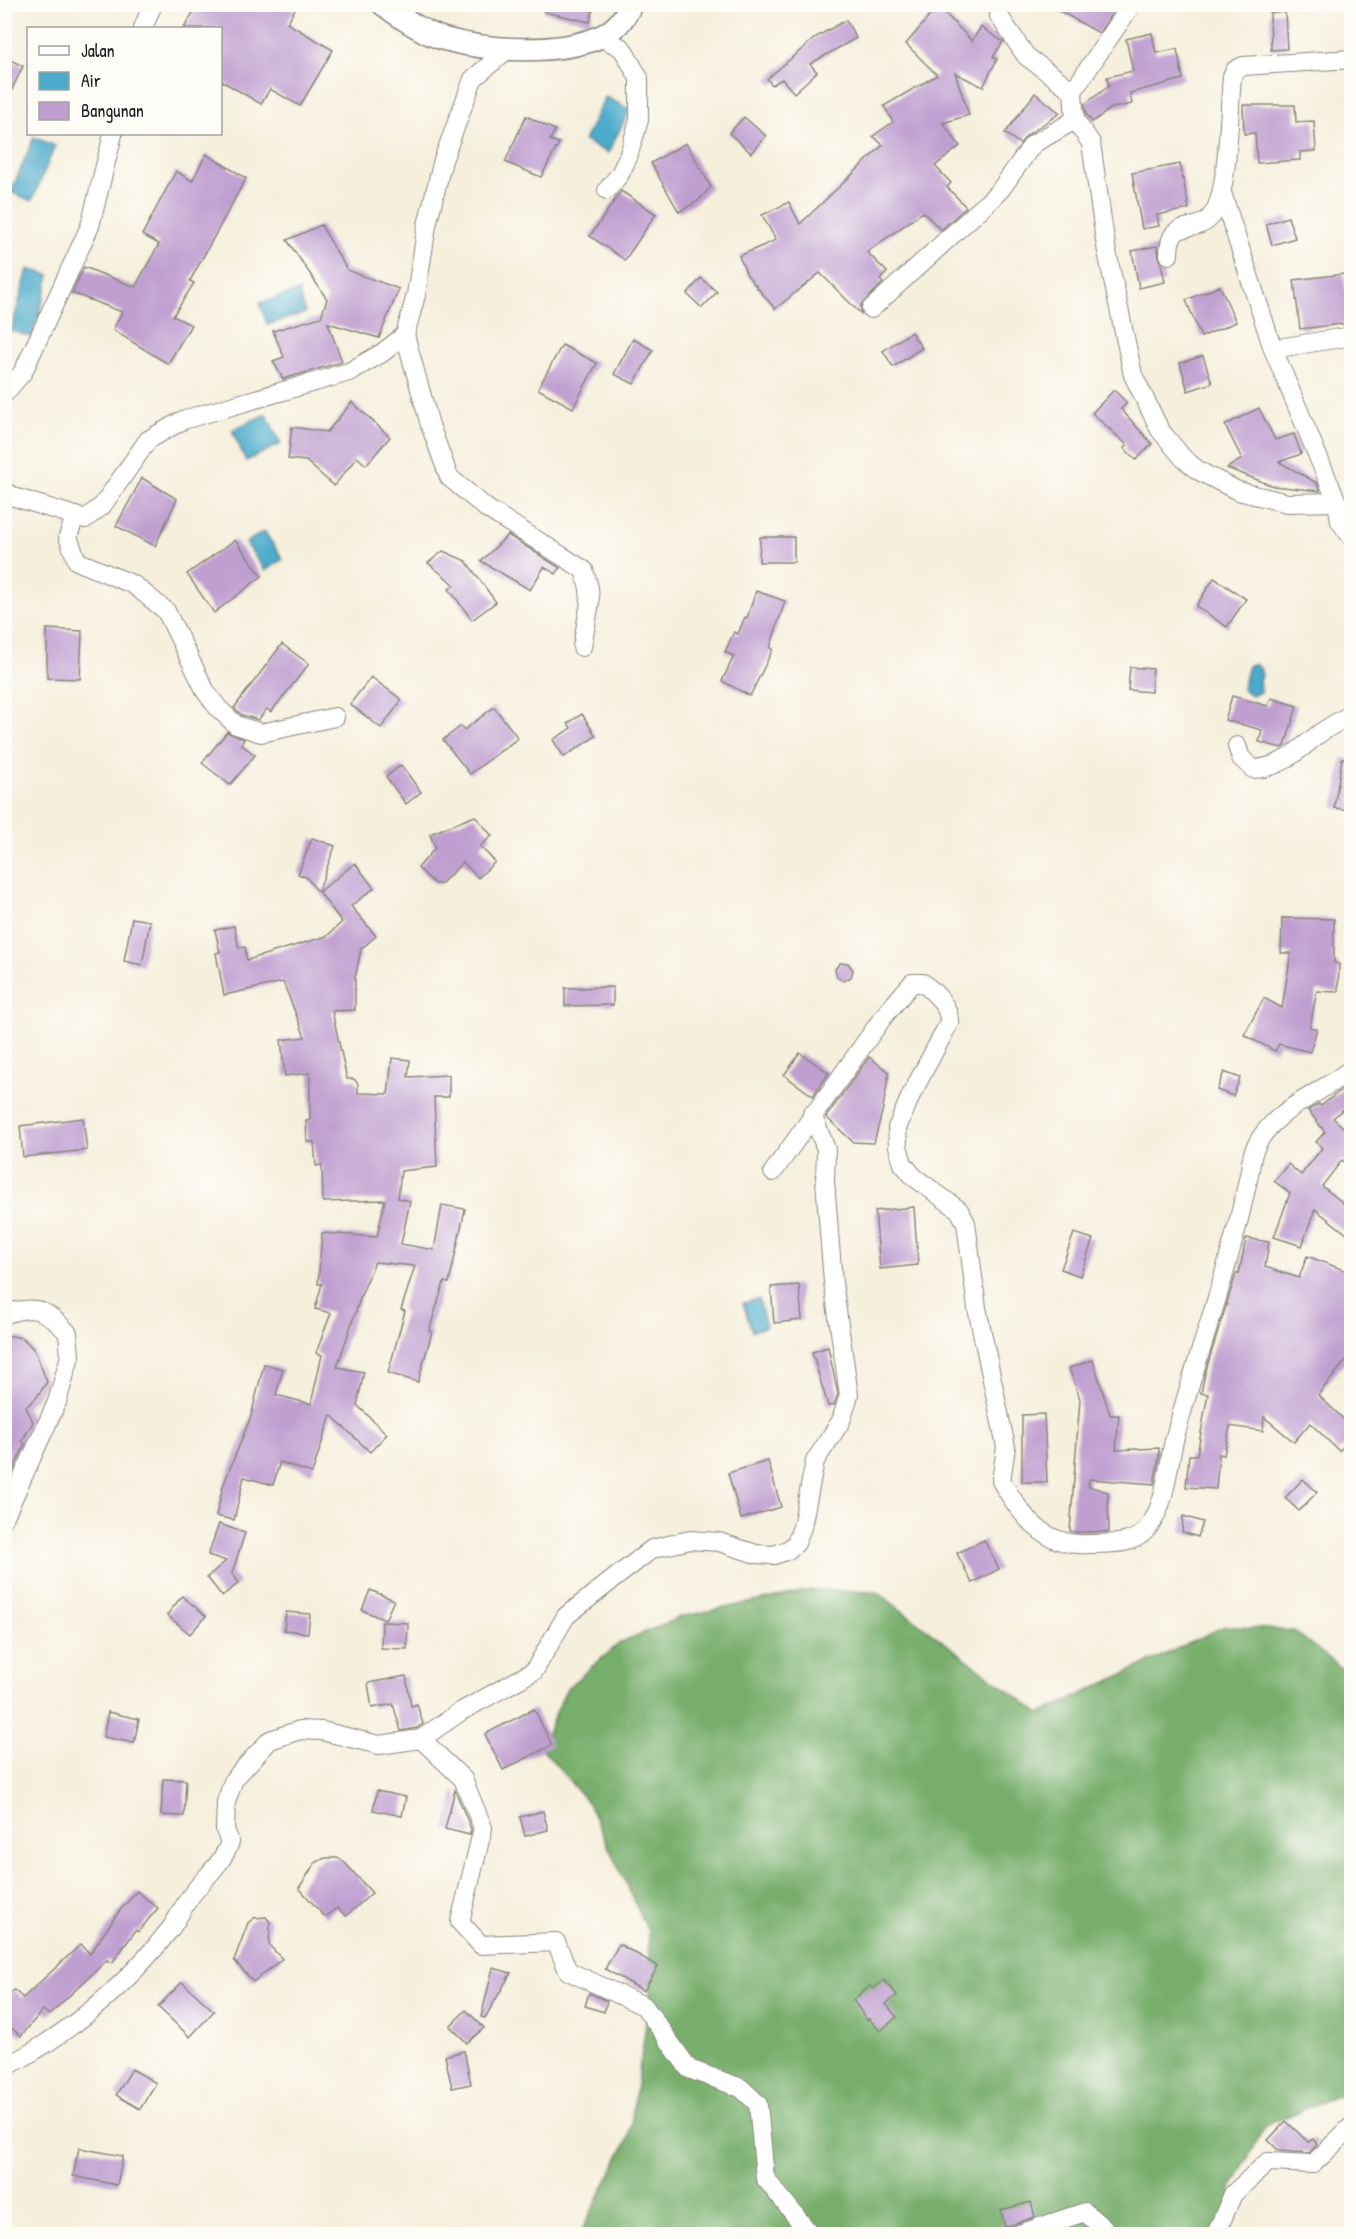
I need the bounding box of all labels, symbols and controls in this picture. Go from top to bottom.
legend [27,27,222,135]
text: Jalan [81,38,115,63]
text: Air [81,68,101,93]
text: Bangunan [81,98,144,123]

